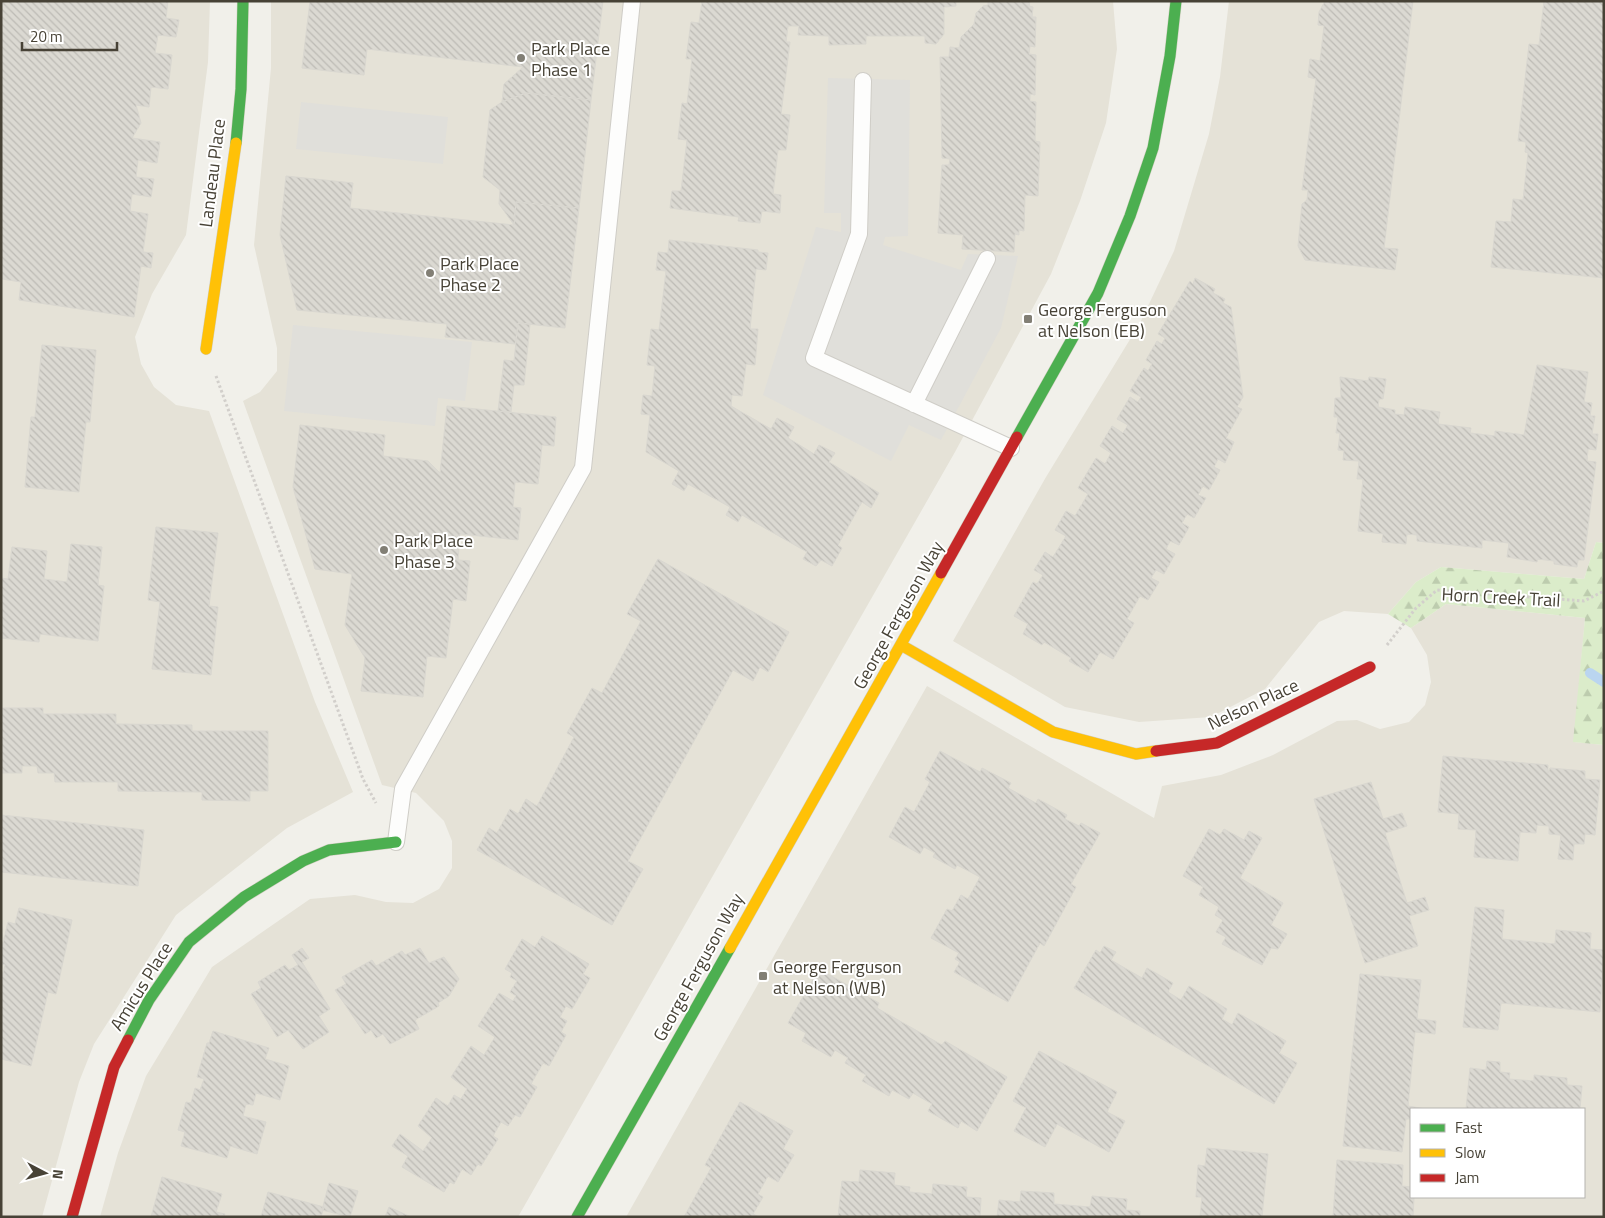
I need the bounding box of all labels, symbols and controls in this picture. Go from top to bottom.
scale bar [22,20,118,52]
text: 20 m [30,25,63,48]
place label: Park Place Phase 1 [531,35,610,83]
marker: Park Place Phase 1 [515,52,527,64]
street label: Landeau Place [192,117,232,229]
place label: Park Place Phase 2 [440,250,519,298]
marker: Park Place Phase 2 [424,267,436,279]
place label: George Ferguson at Nelson (EB) [1038,296,1167,344]
marker: George Ferguson at Nelson (EB) [1022,313,1034,325]
place label: Park Place Phase 3 [394,527,473,575]
street label: George Ferguson Way [846,536,950,694]
marker: Park Place Phase 3 [378,544,390,556]
street label: Horn Creek Trail [1441,580,1561,614]
street label: Nelson Place [1203,671,1303,737]
street label: George Ferguson Way [646,888,750,1046]
street label: Amicus Place [103,936,179,1036]
place label: George Ferguson at Nelson (WB) [773,953,902,1001]
marker: George Ferguson at Nelson (WB) [757,970,769,982]
legend [1410,1108,1585,1198]
text: Fast [1455,1116,1483,1139]
text: Slow [1455,1141,1486,1164]
north arrow [20,1148,70,1198]
text: Jam [1455,1166,1479,1189]
text: N [47,1168,69,1180]

